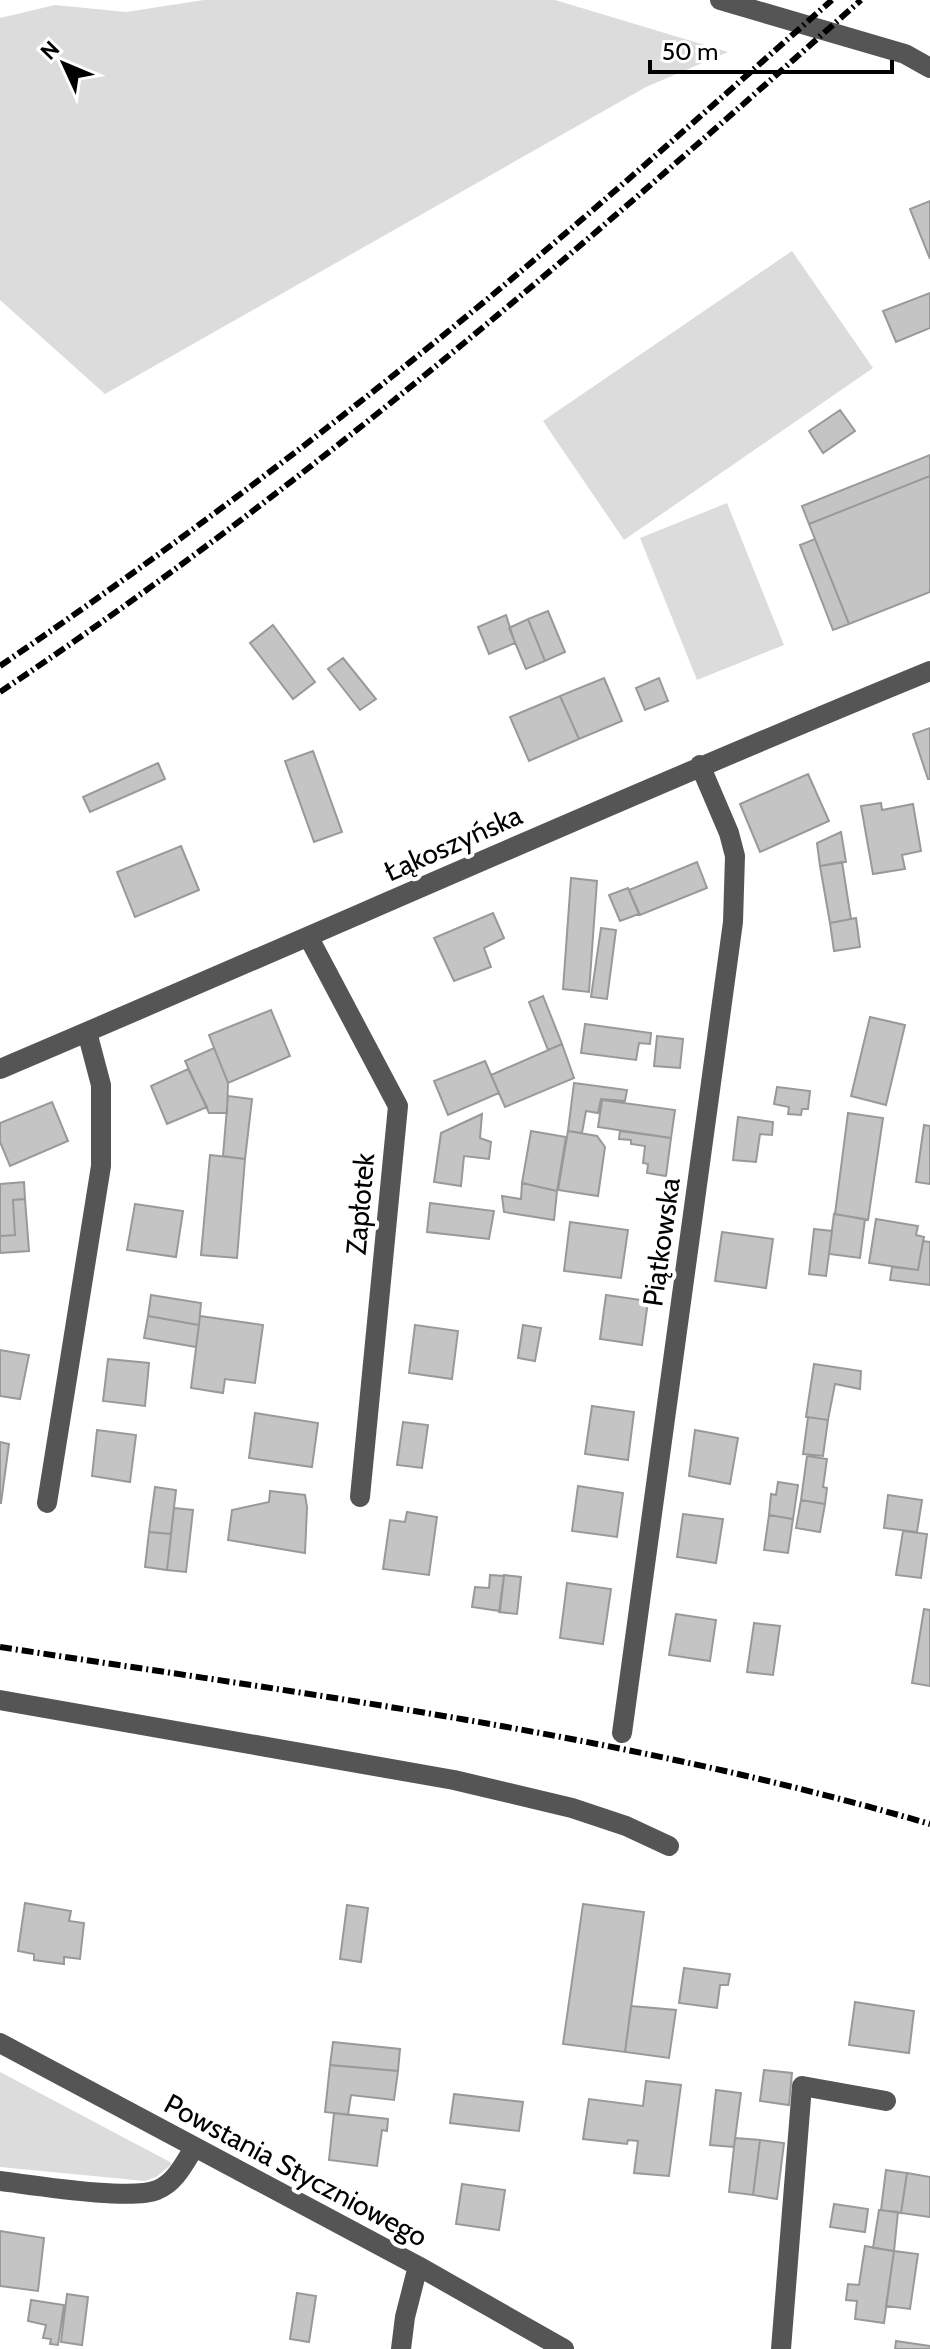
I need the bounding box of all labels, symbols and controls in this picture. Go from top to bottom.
north arrow [24,24,104,104]
scale bar [650,24,892,74]
text: N [35,35,65,65]
text: 50 m [662,37,718,66]
street label: Łąkoszyńska [379,797,527,888]
street label: Zapłotek [339,1151,381,1256]
street label: Piątkowska [635,1175,687,1309]
street label: Powstania Styczniowego [159,2086,433,2254]

